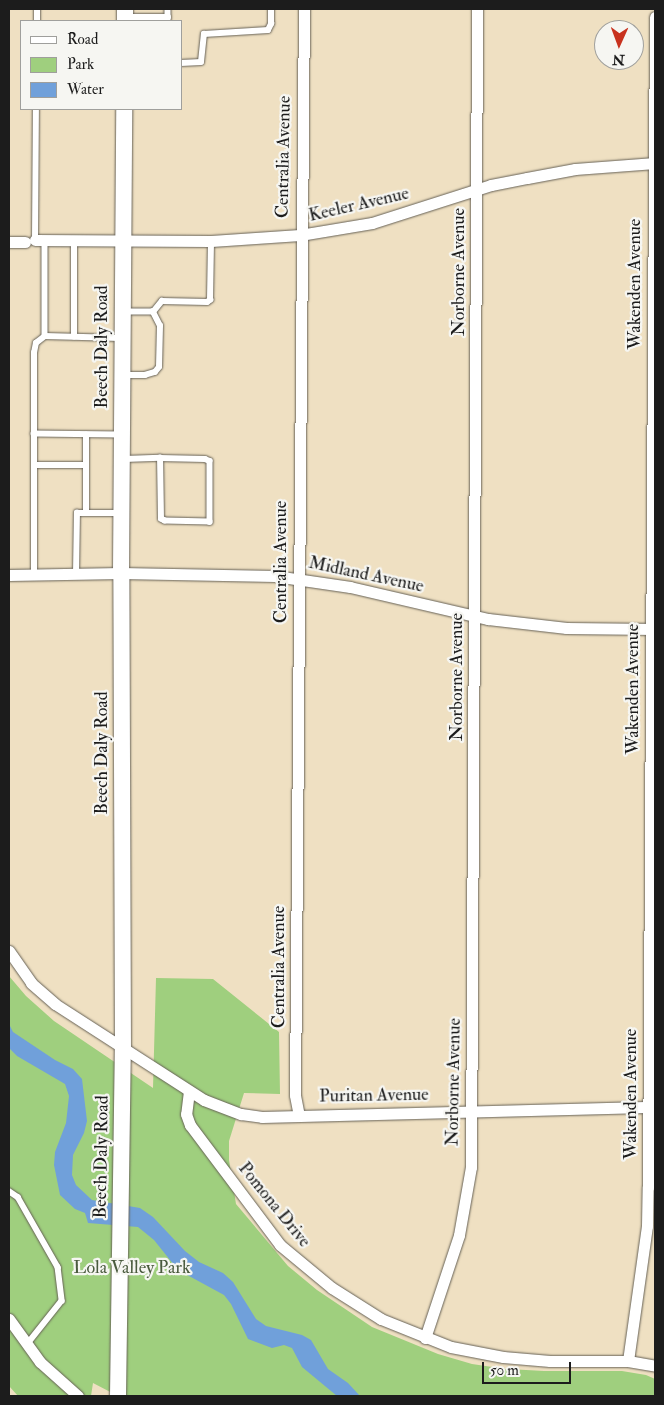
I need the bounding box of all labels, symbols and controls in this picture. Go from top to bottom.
legend [20,20,182,110]
north arrow [594,20,644,70]
text: Road [67,30,98,49]
text: N [612,51,625,68]
text: Park [67,55,94,74]
text: Water [67,80,104,99]
street label: Centralia Avenue [272,96,296,218]
street label: Keeler Avenue [307,183,411,227]
street label: Norborne Avenue [448,208,470,336]
street label: Wakenden Avenue [624,219,646,349]
street label: Beech Daly Road [91,285,113,409]
street label: Centralia Avenue [270,501,292,623]
street label: Midland Avenue [307,552,425,598]
street label: Norborne Avenue [446,613,468,741]
street label: Wakenden Avenue [622,624,644,754]
street label: Beech Daly Road [91,691,113,815]
street label: Centralia Avenue [268,906,290,1028]
street label: Norborne Avenue [442,1018,466,1146]
street label: Wakenden Avenue [620,1029,642,1159]
street label: Puritan Avenue [319,1084,429,1108]
street label: Beech Daly Road [90,1095,114,1219]
street label: Pomona Drive [233,1158,315,1252]
park label: Lola Valley Park [73,1257,191,1279]
scale bar [484,1352,573,1384]
text: 50 m [490,1361,519,1380]

